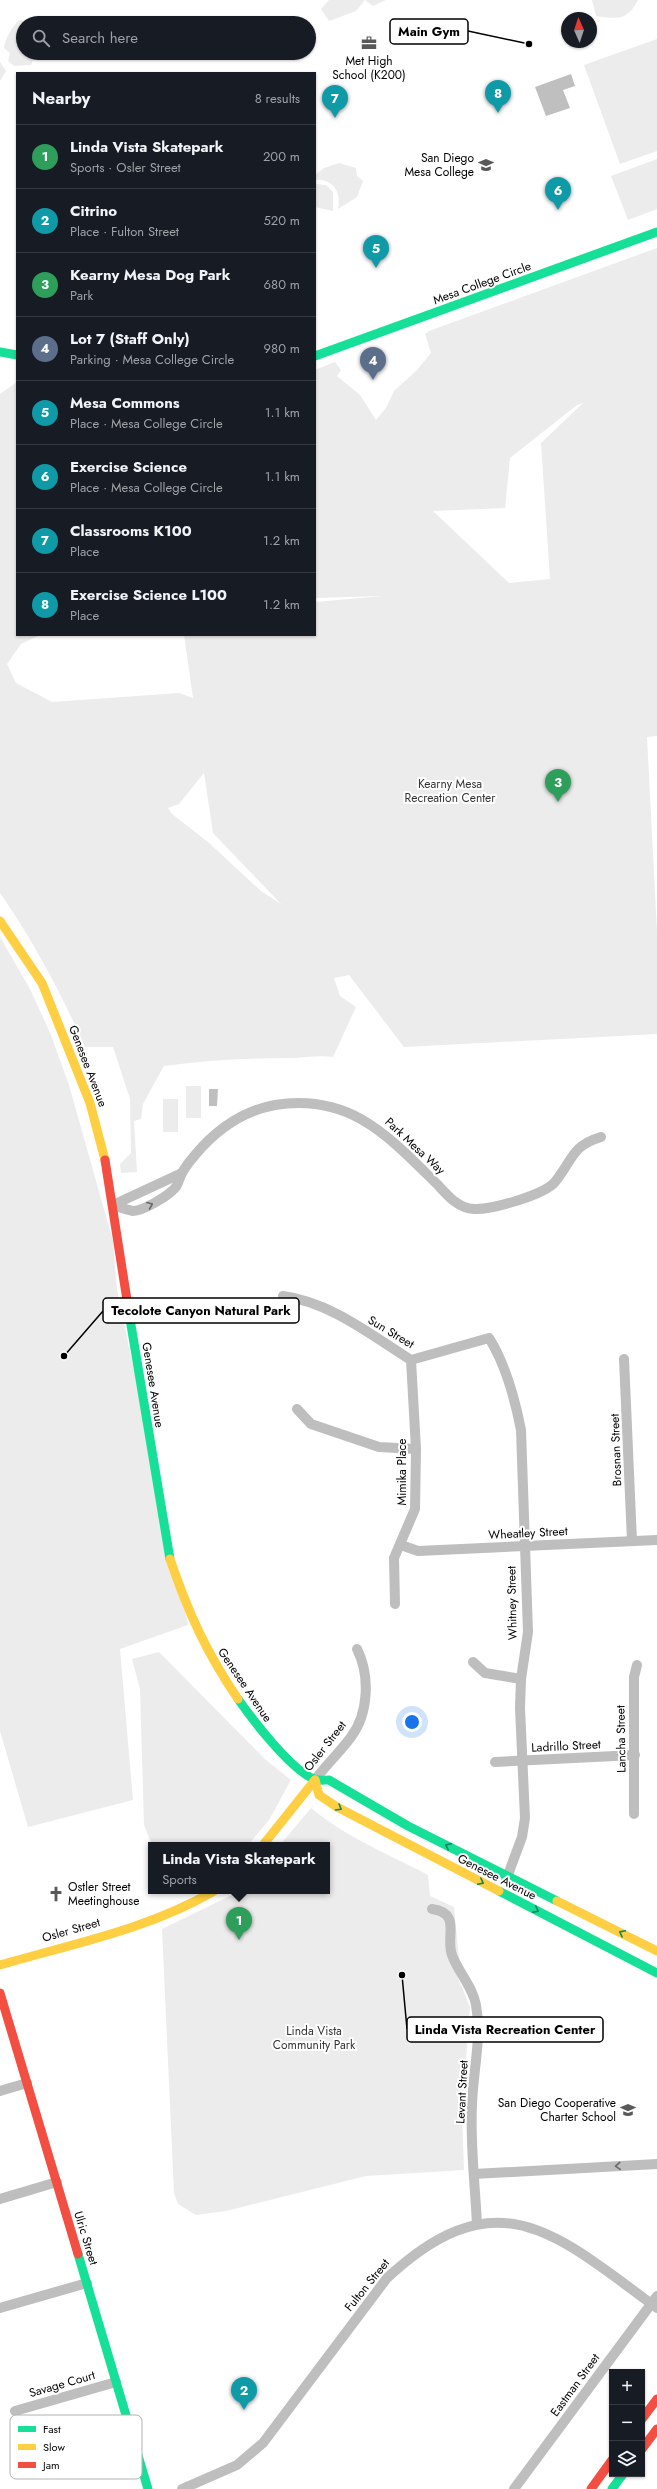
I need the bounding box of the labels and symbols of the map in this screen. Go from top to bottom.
north arrow [561,12,597,48]
callout: Main Gym [390,19,468,44]
text: Main Gym [398,22,460,41]
office icon: Met High School (K200) [360,34,378,52]
place label: Met High School (K200) [332,52,406,84]
pin: 8 [485,80,511,113]
pin: 7 [322,85,348,118]
place label: San Diego Mesa College [404,149,474,181]
school or university icon: San Diego Mesa College [477,156,495,174]
pin: 6 [545,177,571,210]
pin: 5 [363,235,389,268]
street label: Mesa College Circle [430,257,534,309]
pin: 4 [360,347,386,380]
pin: 3 [545,769,571,802]
park label: Kearny Mesa Recreation Center [405,775,496,807]
street label: Genesee Avenue [64,1023,112,1109]
street label: Park Mesa Way [381,1113,450,1179]
one-way arrow [146,1201,153,1209]
callout: Tecolote Canyon Natural Park [103,1298,299,1323]
text: Tecolote Canyon Natural Park [111,1301,291,1320]
street label: Sun Street [364,1311,418,1353]
street label: Genesee Avenue [137,1341,169,1429]
street label: Brosnan Street [606,1413,626,1487]
street label: Mimika Place [393,1439,411,1506]
street label: Wheatley Street [488,1522,568,1544]
street label: Whitney Street [502,1566,522,1640]
street label: Genesee Avenue [213,1644,277,1726]
street label: Lancha Street [611,1705,631,1773]
your location [402,1712,422,1732]
street label: Osler Street [300,1717,351,1775]
street label: Ladrillo Street [531,1735,601,1757]
one-way arrow [335,1803,342,1811]
one-way arrow [445,1843,452,1851]
street label: Genesee Avenue [455,1849,539,1905]
one-way arrow [477,1877,485,1885]
place label: Ostler Street Meetinghouse [68,1878,139,1910]
church icon: Ostler Street Meetinghouse [47,1885,65,1903]
one-way arrow [532,1906,539,1913]
pin: 1 [226,1907,252,1940]
street label: Osler Street [40,1913,102,1947]
one-way arrow [619,1930,626,1938]
callout: Linda Vista Recreation Center [407,2017,603,2042]
text: Linda Vista Recreation Center [415,2020,596,2039]
park label: Linda Vista Community Park [273,2022,356,2054]
street label: Levant Street [451,2060,473,2124]
place label: San Diego Cooperative Charter School [498,2094,616,2126]
school or university icon: San Diego Cooperative Charter School [619,2101,637,2119]
one-way arrow [615,2162,621,2171]
street label: Ulric Street [69,2209,103,2267]
street label: Fulton Street [340,2255,394,2315]
street label: Eastman Street [546,2350,604,2420]
street label: Savage Court [27,2366,97,2402]
pin: 2 [231,2377,257,2410]
legend [10,2415,142,2479]
text: Fast [43,2421,61,2437]
text: Slow [43,2439,65,2455]
text: Jam [41,2457,60,2473]

